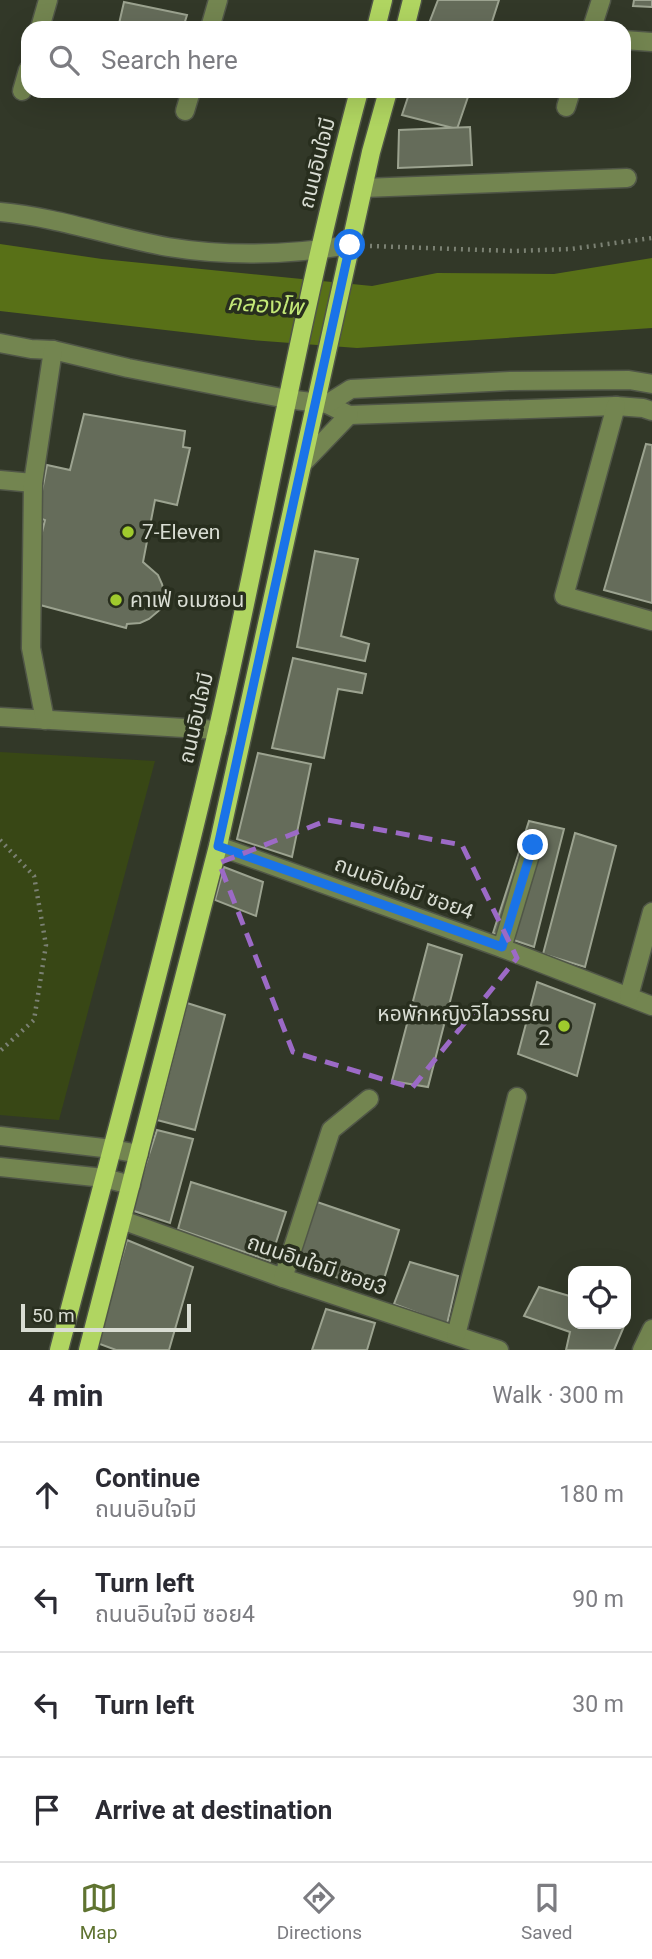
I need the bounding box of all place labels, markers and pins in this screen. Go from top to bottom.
place label: 7-Eleven [142,520,220,544]
marker: 7-Eleven [120,524,136,540]
place label: คาเฟ่ อเมซอน [130,588,245,612]
marker: คาเฟ่ อเมซอน [108,592,124,608]
place label: หอพักหญิงวิไลวรรณ 2 [377,1002,550,1050]
marker: หอพักหญิงวิไลวรรณ 2 [556,1018,572,1034]

